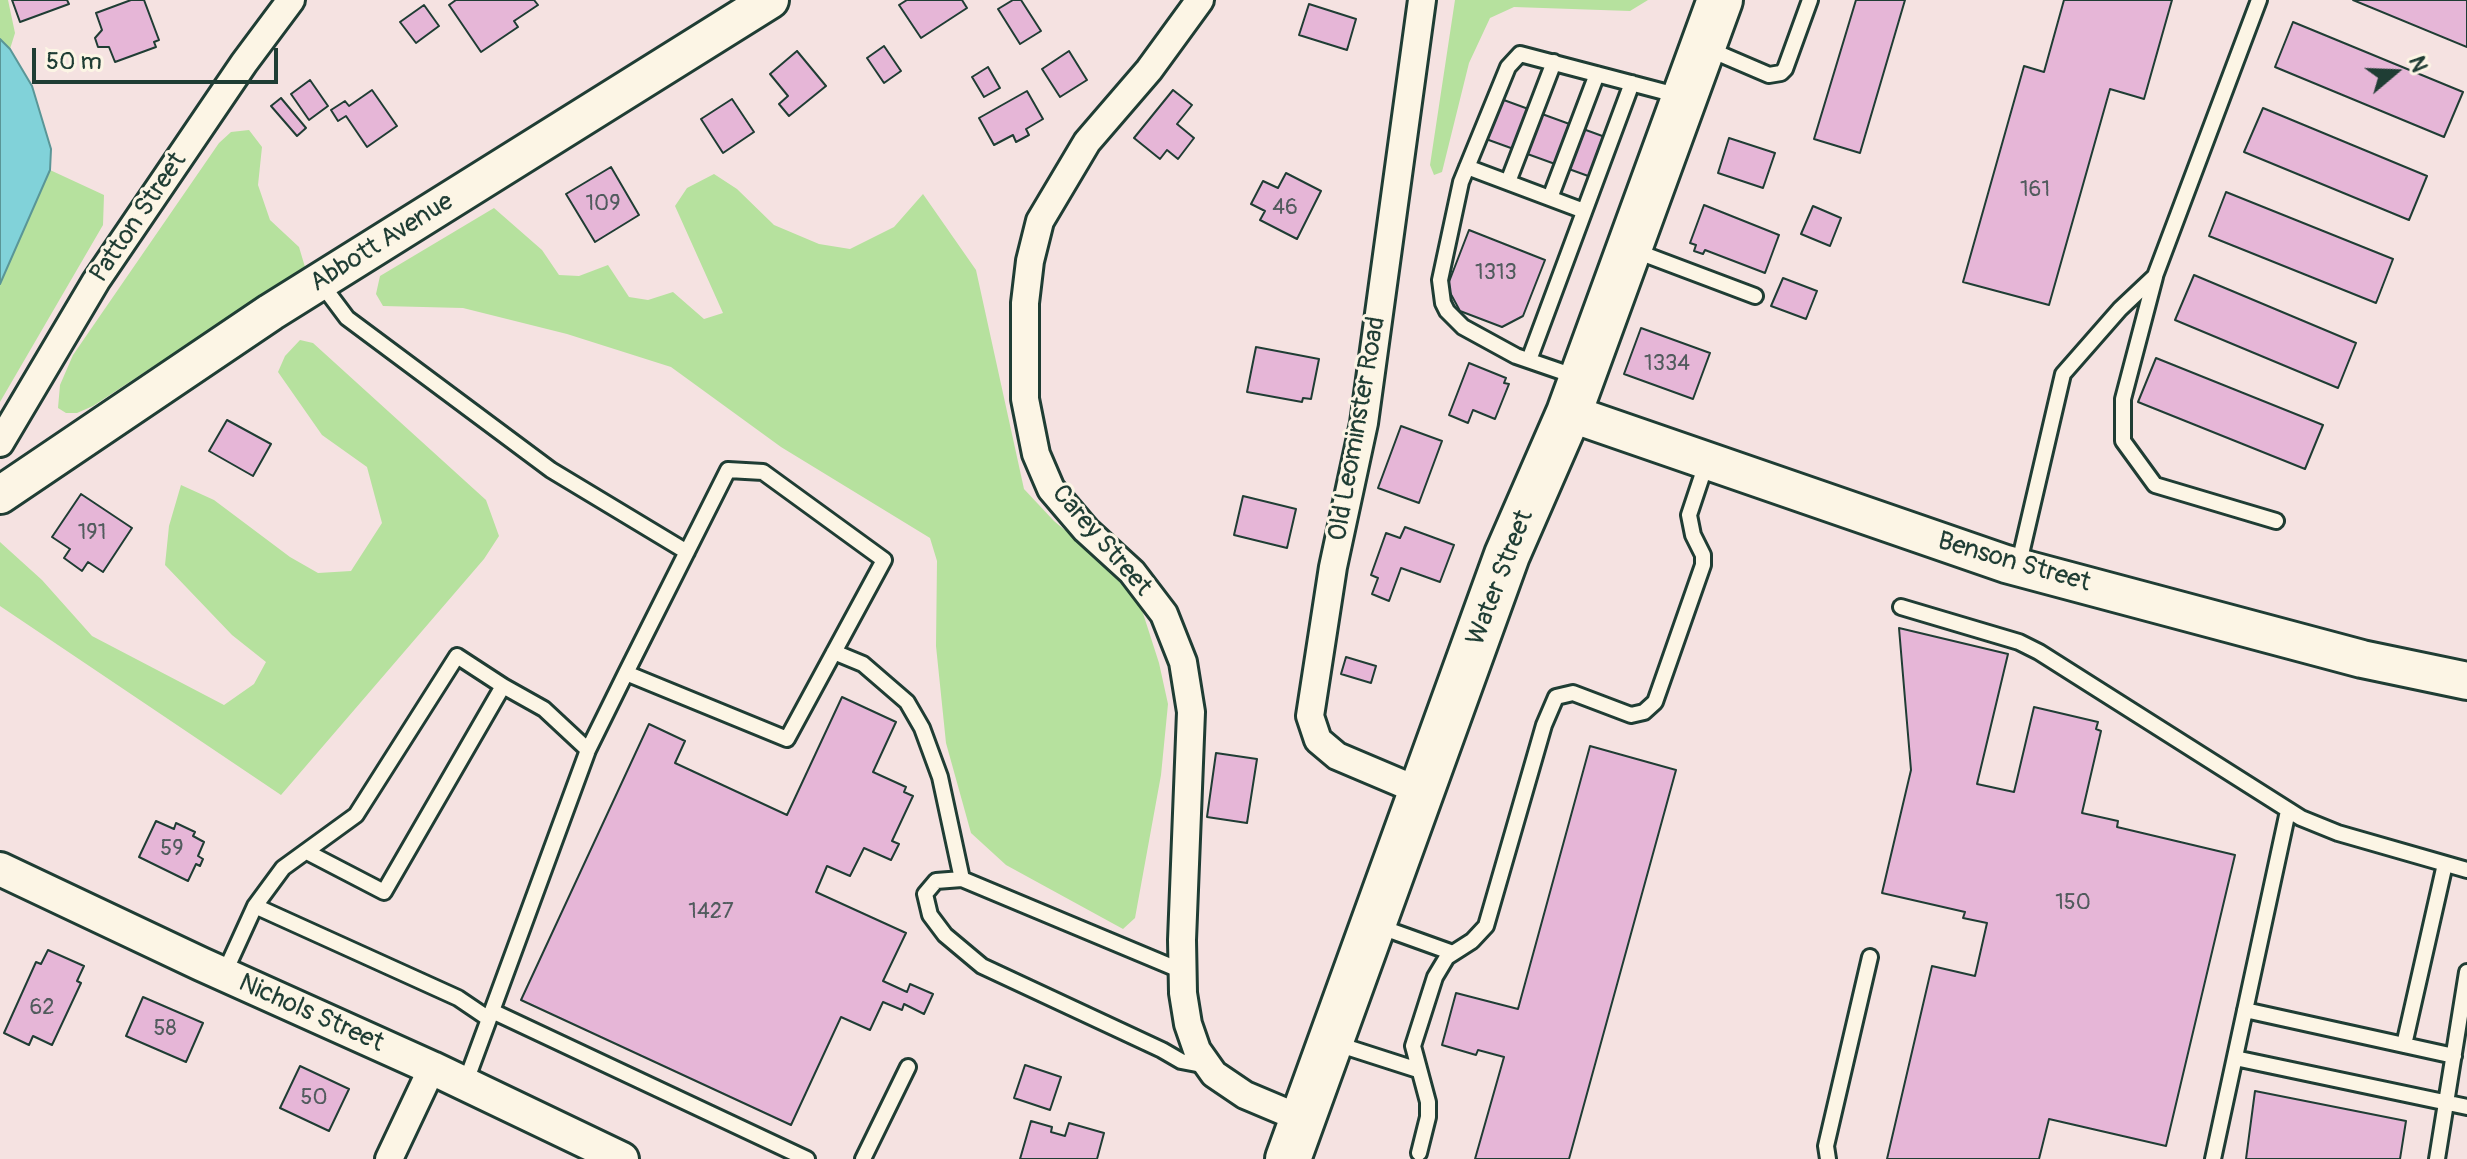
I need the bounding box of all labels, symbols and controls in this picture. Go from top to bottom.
scale bar [36,32,282,82]
north arrow [2355,32,2435,112]
text: 50 m [46,47,102,76]
text: N [2402,53,2433,76]
street label: Patton Street [84,147,194,289]
house number: 161 [2020,177,2050,203]
street label: Abbott Avenue [305,187,459,299]
house number: 109 [586,191,620,217]
house number: 46 [1272,195,1298,221]
house number: 1313 [1475,260,1517,286]
street label: Old Leominster Road [1323,314,1393,544]
house number: 1334 [1644,351,1690,377]
street label: Carey Street [1044,479,1158,603]
street label: Water Street [1461,506,1541,650]
house number: 191 [78,520,106,546]
street label: Benson Street [1934,526,2094,600]
house number: 59 [160,836,184,862]
house number: 150 [2055,890,2091,916]
house number: 1427 [688,899,734,925]
street label: Nichols Street [234,968,388,1060]
house number: 62 [29,995,55,1021]
house number: 58 [153,1016,177,1042]
house number: 50 [301,1085,327,1111]

